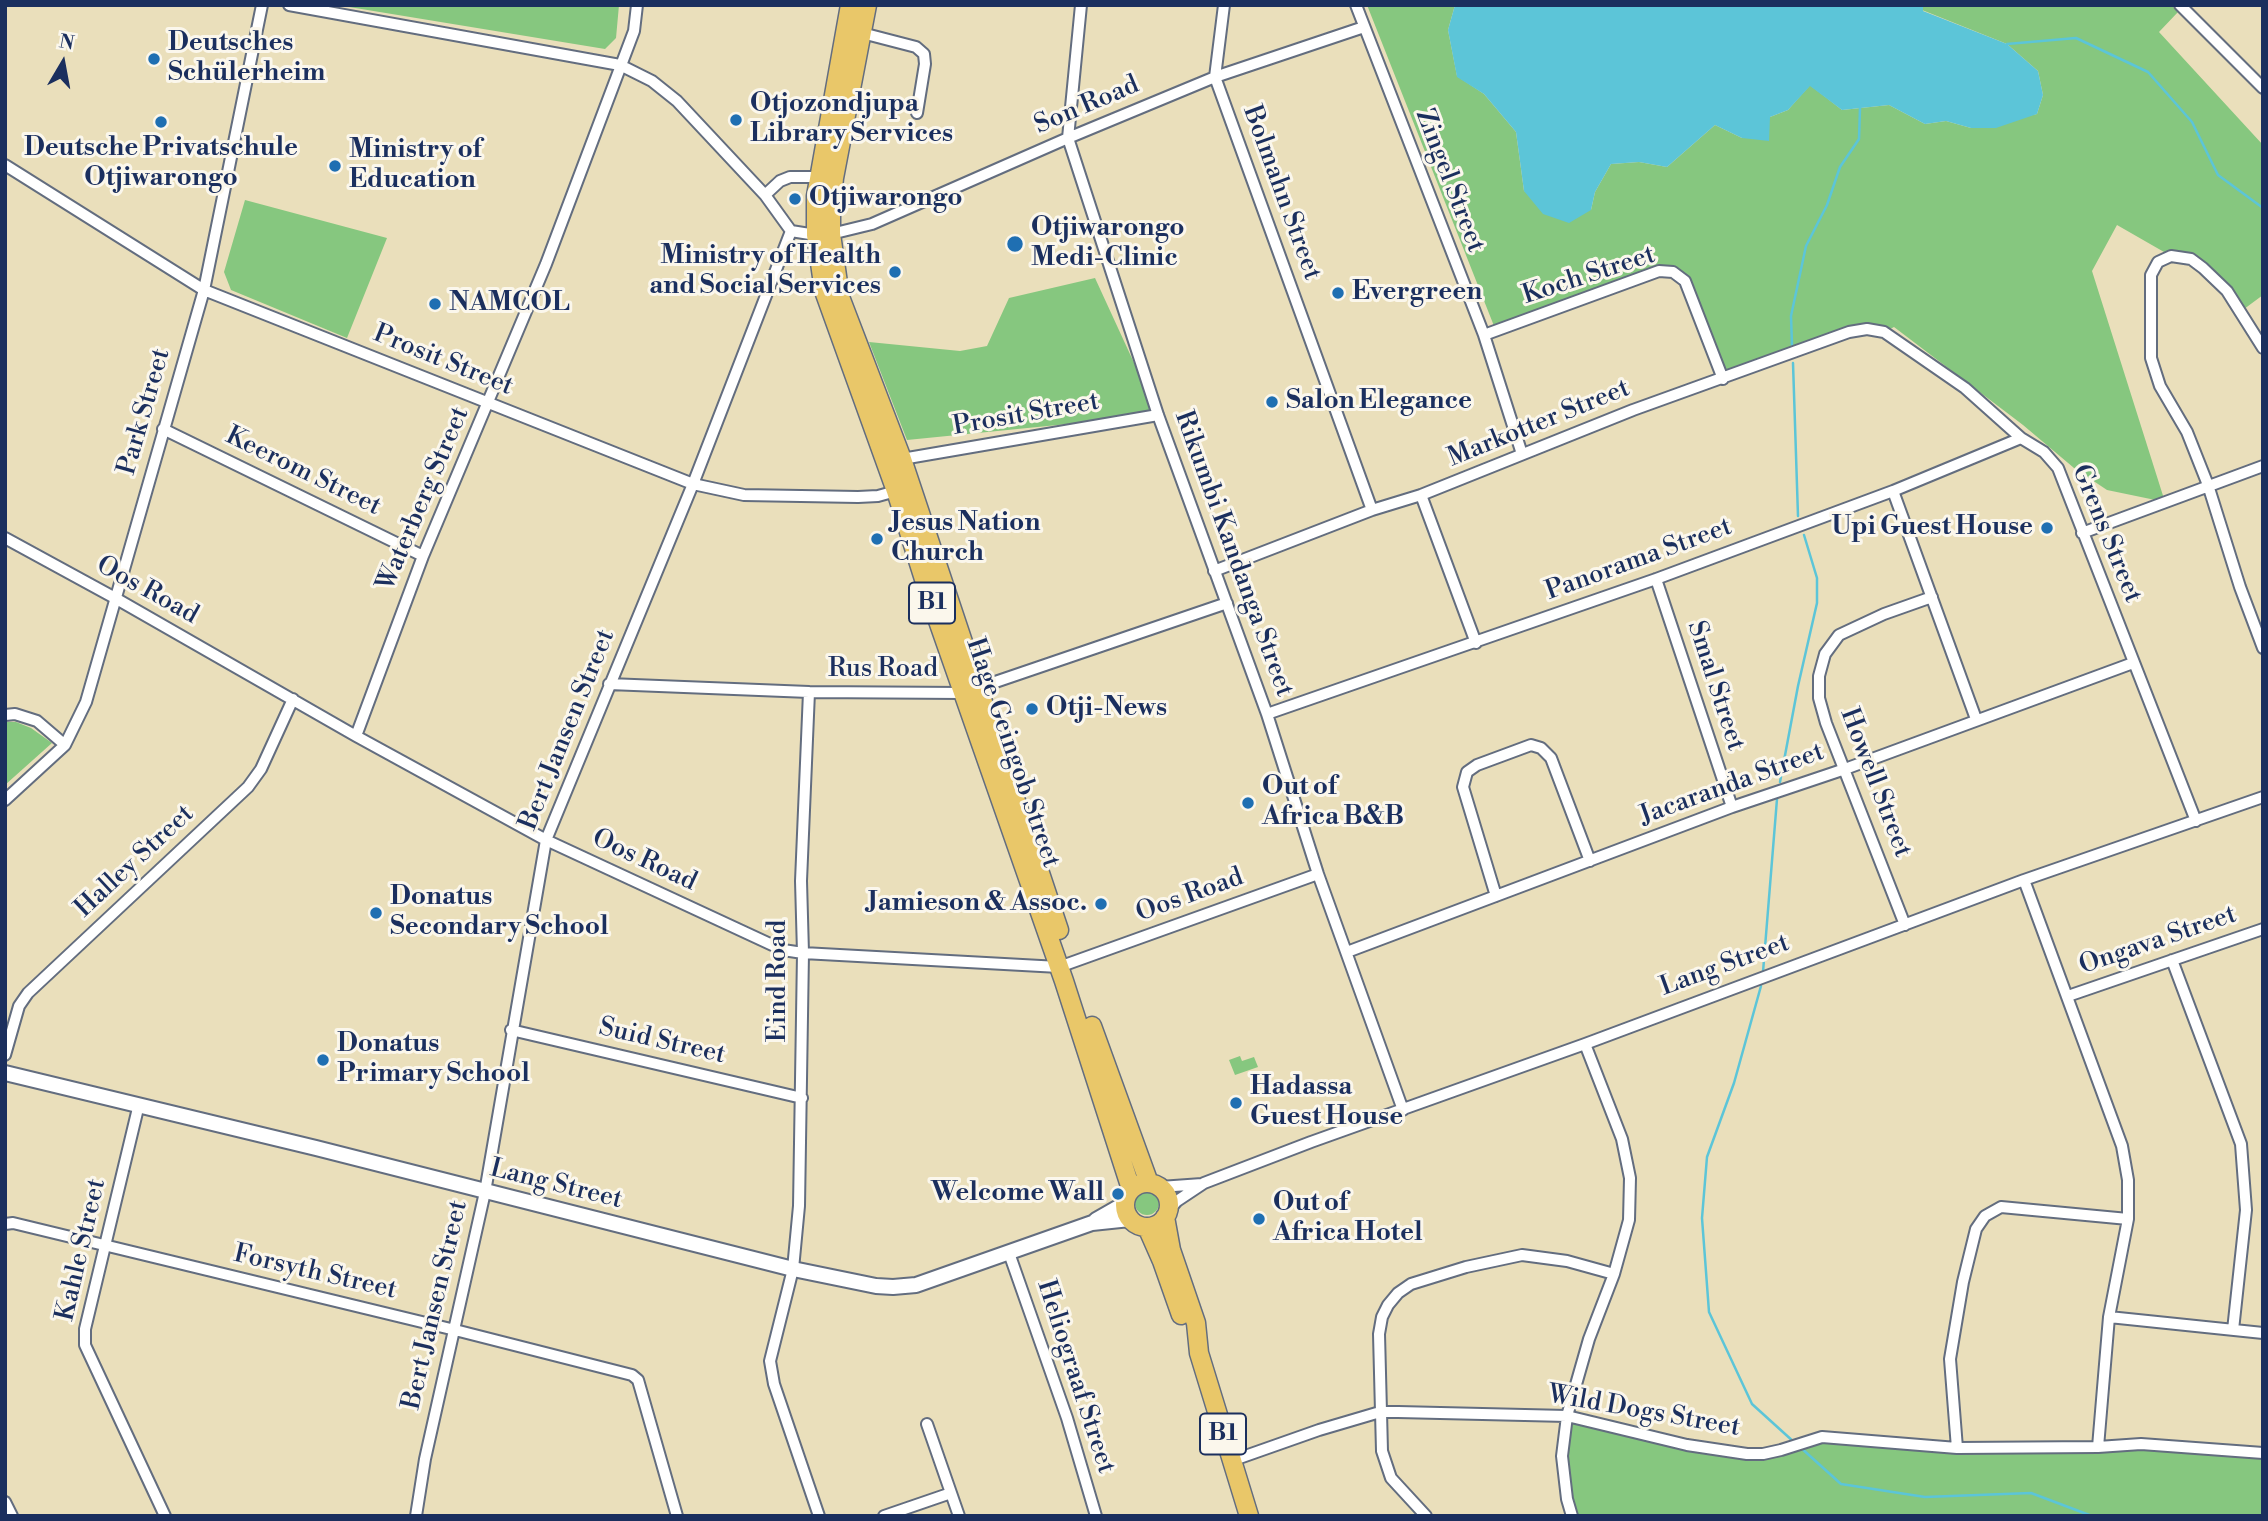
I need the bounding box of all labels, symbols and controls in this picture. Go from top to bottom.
north arrow [28,28,98,98]
place label: Deutsches Schülerheim [168,28,325,90]
text: N [57,29,76,55]
marker: Deutsches Schülerheim [146,51,162,67]
street label: Son Road [1030,70,1144,142]
place label: Otjozondjupa Library Services [750,89,953,150]
street label: Bolmahn Street [1235,101,1327,285]
street label: Zingel Street [1407,105,1491,257]
marker: Otjozondjupa Library Services [728,112,744,128]
marker: Deutsche Privatschule Otjiwarongo [153,114,169,130]
place label: Deutsche Privatschule Otjiwarongo [24,133,298,194]
place label: Ministry of Education [349,135,481,196]
marker: Ministry of Education [327,158,343,174]
place label: Otjiwarongo [809,183,963,215]
marker: Otjiwarongo [787,191,803,207]
place label: Otjiwarongo Medi-Clinic [1031,213,1185,274]
marker: Otjiwarongo Medi-Clinic [1005,234,1025,254]
street label: Koch Street [1519,240,1659,312]
place label: Ministry of Health and Social Services [649,241,881,302]
marker: Ministry of Health and Social Services [887,264,903,280]
place label: Evergreen [1352,277,1482,309]
marker: Evergreen [1330,285,1346,301]
place label: NAMCOL [449,288,570,320]
marker: NAMCOL [427,296,443,312]
street label: Prosit Street [368,319,518,403]
street label: Park Street [112,345,178,479]
street label: Markotter Street [1444,373,1634,475]
place label: Salon Elegance [1286,386,1472,418]
street label: Prosit Street [950,387,1102,443]
marker: Salon Elegance [1264,394,1280,410]
street label: Waterberg Street [371,402,477,596]
street label: Rikumbi Kandanga Street [1167,407,1299,701]
street label: Keerom Street [220,421,386,523]
street label: Grens Street [2064,460,2148,608]
place label: Jesus Nation Church [891,508,1040,570]
street label: Panorama Street [1542,512,1736,608]
place label: Upi Guest House [1831,512,2033,544]
marker: Upi Guest House [2039,520,2055,536]
marker: Jesus Nation Church [869,531,885,547]
street label: Oos Road [90,550,204,632]
road number: B1 [909,582,955,624]
street label: Smal Street [1679,617,1751,755]
street label: Bert Jansen Street [514,625,622,835]
street label: Hage Geingob Street [958,634,1066,872]
street label: Rus Road [828,654,938,686]
place label: Otji-News [1046,693,1167,725]
marker: Otji-News [1024,701,1040,717]
street label: Howell Street [1832,704,1918,862]
street label: Jacaranda Street [1635,737,1829,833]
place label: Out of Africa B&B [1262,772,1404,834]
marker: Out of Africa B&B [1240,795,1256,811]
street label: Halley Street [69,799,201,925]
street label: Oos Road [587,823,701,899]
street label: Oos Road [1132,862,1248,930]
place label: Donatus Secondary School [390,882,609,944]
place label: Jamieson & Assoc. [868,888,1087,920]
marker: Jamieson & Assoc. [1093,896,1109,912]
street label: Ongava Street [2075,900,2241,982]
marker: Donatus Secondary School [368,905,384,921]
street label: Eind Road [763,920,795,1042]
street label: Lang Street [1656,928,1794,1004]
street label: Suid Street [596,1012,728,1072]
place label: Donatus Primary School [337,1029,530,1090]
marker: Donatus Primary School [315,1052,331,1068]
place label: Hadassa Guest House [1250,1072,1403,1134]
marker: Hadassa Guest House [1228,1095,1244,1111]
street label: Lang Street [487,1153,625,1217]
street label: Kahle Street [50,1176,114,1324]
place label: Welcome Wall [931,1178,1104,1210]
marker: Welcome Wall [1110,1186,1126,1202]
place label: Out of Africa Hotel [1273,1188,1422,1250]
street label: Bert Jansen Street [397,1197,475,1413]
marker: Out of Africa Hotel [1251,1211,1267,1227]
street label: Forsyth Street [230,1239,400,1307]
street label: Heliograaf Street [1029,1276,1121,1478]
street label: Wild Dogs Street [1545,1380,1743,1444]
road number: B1 [1200,1414,1246,1454]

